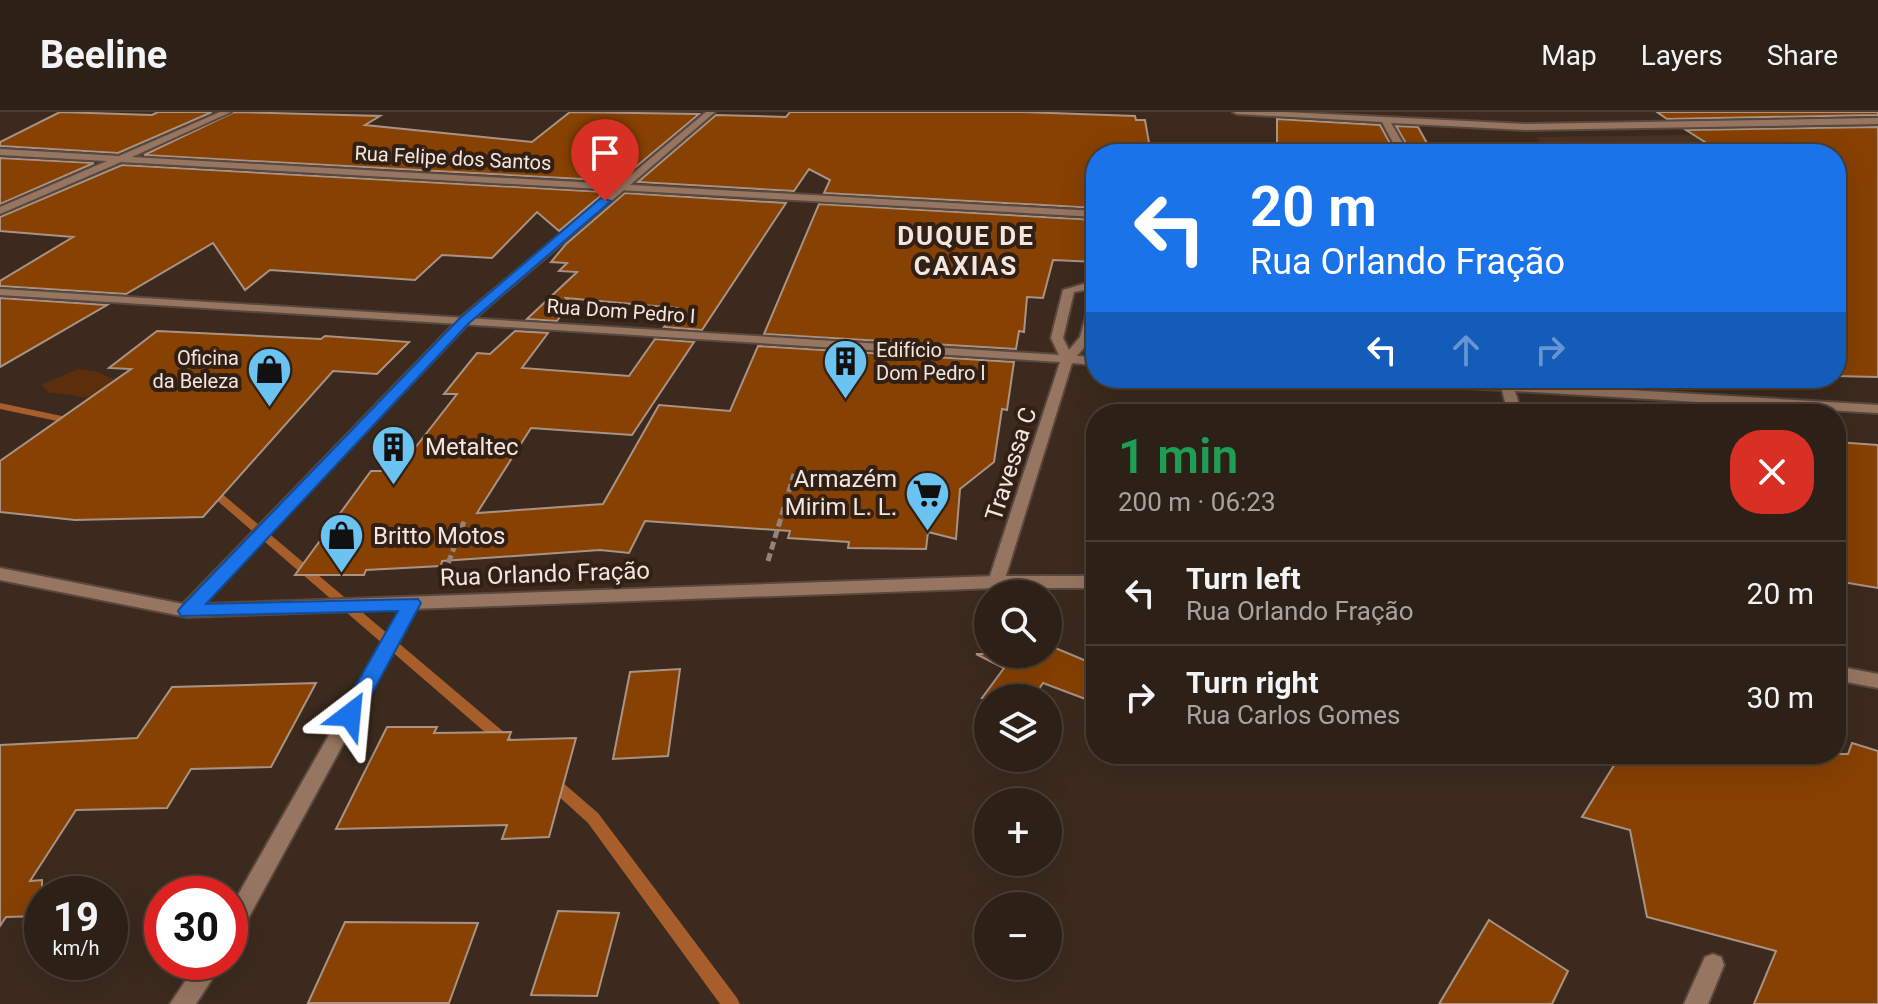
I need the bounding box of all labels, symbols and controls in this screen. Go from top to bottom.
text: Beeline [40,33,167,77]
text: Map [1541,39,1597,72]
text: Layers [1641,39,1723,72]
text: Share [1767,39,1838,72]
pin [571,119,639,201]
icon: arrive [583,131,627,175]
street label: Rua Felipe dos Santos [354,141,552,175]
text: 20 m [1250,174,1377,240]
icon: left [1118,176,1222,280]
district label: DUQUE DE CAXIAS [897,221,1035,281]
text: Rua Orlando Fração [1250,241,1565,283]
street label: Rua Dom Pedro I [546,294,696,328]
icon: left [1360,328,1404,372]
icon: ahead [1444,328,1488,372]
icon: right [1528,328,1572,372]
building icon: Edifício Dom Pedro I [821,338,869,401]
place label: Edifício Dom Pedro I [876,338,986,385]
place label: Oficina da Beleza [153,346,239,393]
shop icon: Oficina da Beleza [246,346,294,409]
street label: Travessa C [980,404,1042,524]
building icon: Metaltec [370,423,418,486]
text: 1 min [1118,428,1238,485]
button: close [1730,430,1814,514]
place label: Metaltec [425,433,519,461]
place label: Armazém Mirim L. L. [785,465,897,521]
supermarket icon: Armazém Mirim L. L. [904,469,952,532]
text: 200 m · 06:23 [1118,487,1276,517]
shop icon: Britto Motos [318,512,366,575]
place label: Britto Motos [373,522,505,550]
street label: Rua Orlando Fração [440,556,650,592]
text: Turn left [1186,561,1301,596]
icon: left [1118,571,1162,615]
text: 20 m [1747,576,1814,611]
map controls [974,580,1062,980]
button: search [974,580,1062,668]
text: Rua Orlando Fração [1186,596,1413,626]
text: Turn right [1186,665,1319,700]
position arrow [308,673,392,757]
icon: right [1118,675,1162,719]
text: 30 m [1747,680,1814,715]
button: layers [974,684,1062,772]
text: Rua Carlos Gomes [1186,700,1400,730]
button: + [974,788,1062,876]
speed limit sign: 30 [144,876,248,980]
button: − [974,892,1062,980]
text: 19 [53,894,99,941]
text: km/h [53,936,99,960]

